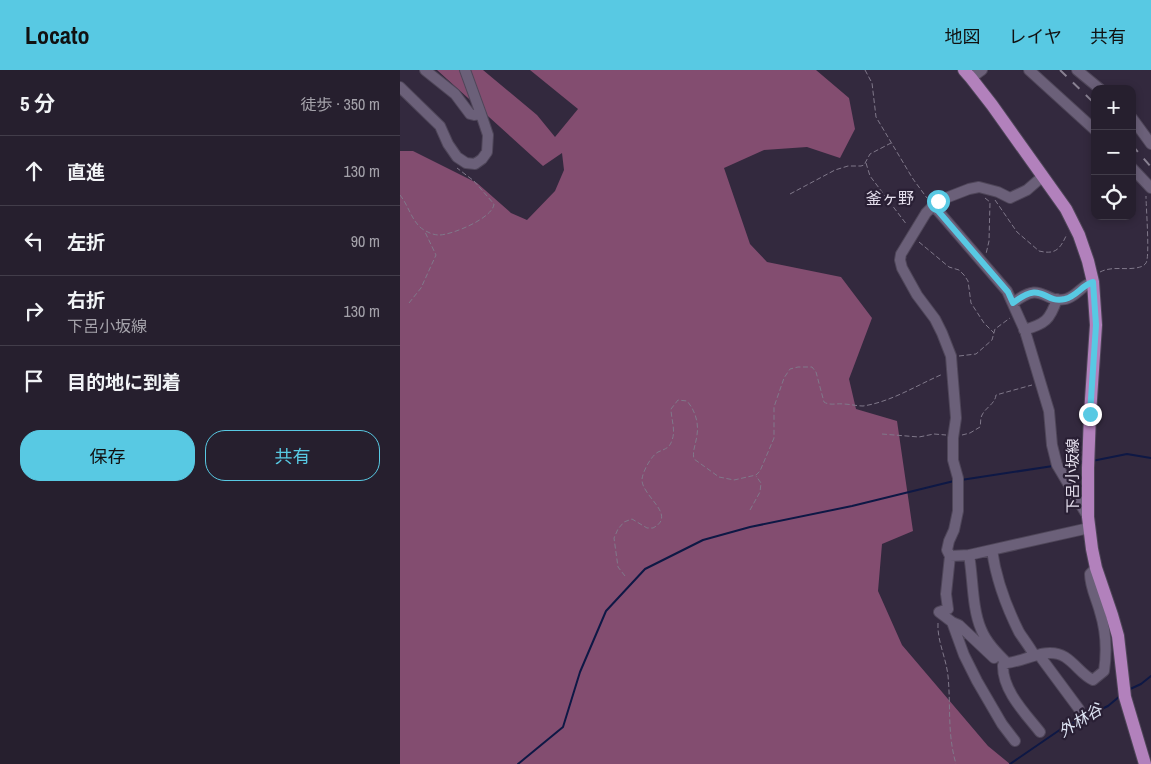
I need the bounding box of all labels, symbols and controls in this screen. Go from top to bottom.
text: Locato [25,19,90,51]
text: 地図 [945,24,981,49]
text: レイヤ [1009,24,1062,49]
text: 共有 [1090,24,1126,49]
map controls [1091,85,1136,220]
button: + [1091,85,1136,130]
text: 5 分 [20,89,55,118]
text: 徒歩 · 350 m [301,93,380,115]
button: − [1091,130,1136,175]
icon: ahead [20,157,48,185]
text: 直進 [67,159,105,185]
text: 130 m [344,160,380,182]
button: locate [1091,175,1136,220]
district label: 釜ヶ野 [866,187,914,209]
route start [927,190,950,213]
icon: left [20,227,48,255]
text: 左折 [67,229,105,255]
text: 90 m [351,230,380,252]
text: 右折 [67,287,105,313]
icon: right [20,297,48,325]
text: 130 m [344,300,380,322]
text: 下呂小坂線 [67,315,147,337]
icon: arrive [20,367,48,395]
text: 目的地に到着 [67,369,181,395]
route end [1079,403,1102,426]
button: 保存 [20,430,195,481]
button: 共有 [205,430,380,481]
street label: 下呂小坂線 [1062,438,1083,514]
water label: 外林谷 [1054,697,1108,742]

